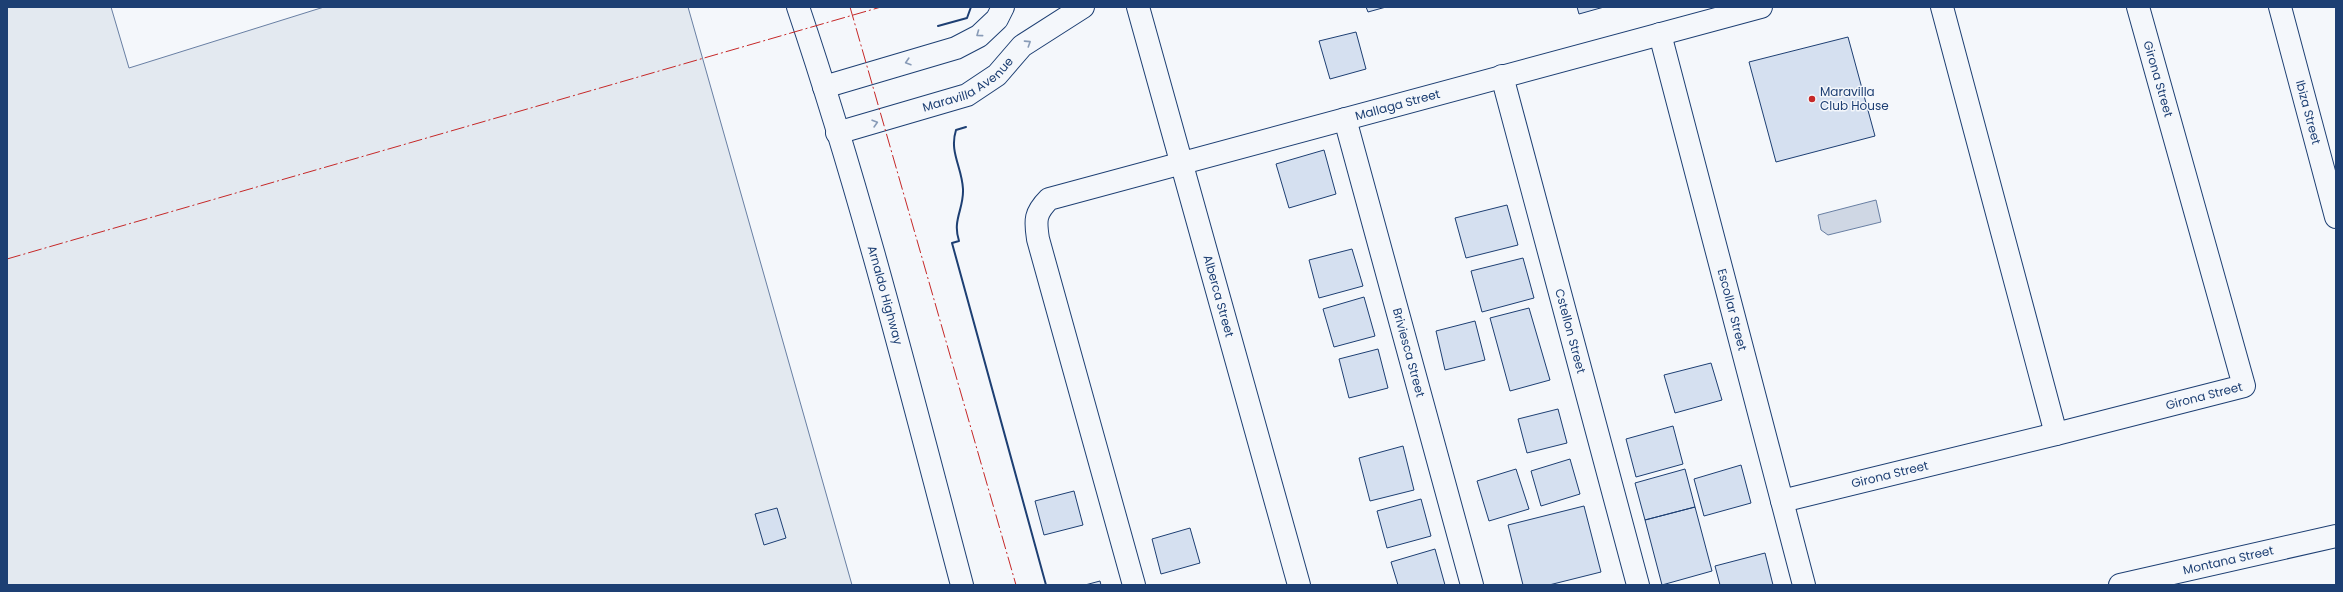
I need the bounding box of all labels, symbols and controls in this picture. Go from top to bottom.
one-way arrow [976,29,983,36]
street label: Girona Street [2139,39,2177,119]
one-way arrow [1024,40,1031,47]
street label: Maravilla Avenue [920,53,1017,116]
one-way arrow [905,57,912,66]
street label: Ibiza Street [2292,78,2325,146]
place label: Maravilla Club House [1820,83,1889,114]
street label: Mallaga Street [1353,85,1442,124]
marker: Maravilla Club House [1807,94,1817,104]
one-way arrow [871,119,878,127]
street label: Arnaldo Highway [864,243,907,347]
street label: Alberca Street [1199,253,1239,339]
street label: Escollar Street [1714,267,1751,353]
street label: Cstellon Street [1551,287,1590,375]
street label: Briviesca Street [1389,306,1429,399]
street label: Girona Street [2164,378,2244,414]
street label: Girona Street [1849,457,1930,492]
street label: Montana Street [2181,541,2275,578]

